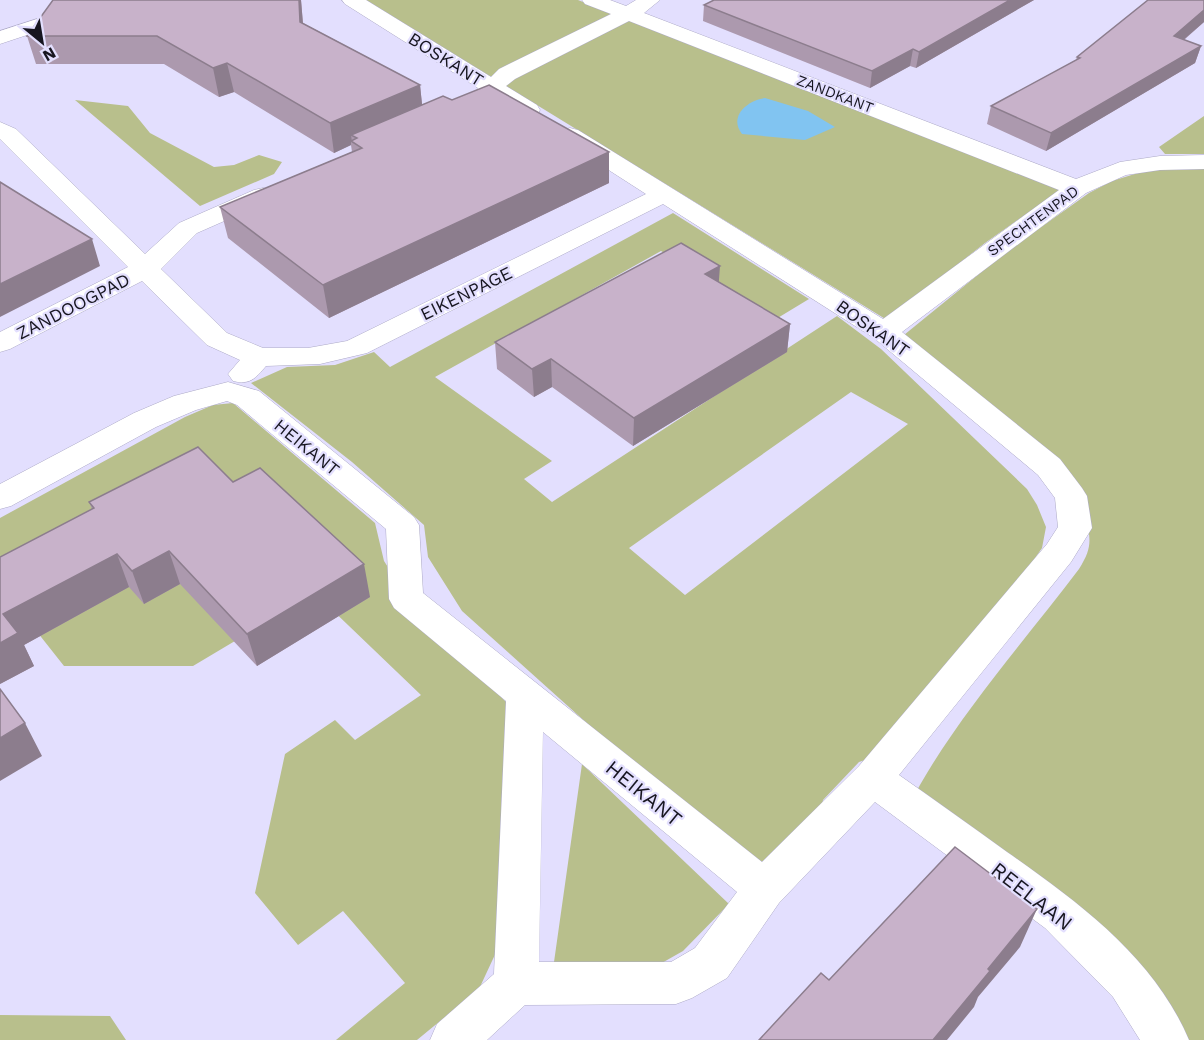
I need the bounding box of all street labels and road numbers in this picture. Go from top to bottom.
street label: BOSKANT [405,28,488,90]
street label: ZANDKANT [794,71,876,117]
street label: SPECHTENPAD [984,182,1082,260]
street label: EIKENPAGE [417,262,515,324]
street label: ZANDOOGPAD [13,268,133,344]
street label: BOSKANT [832,295,914,361]
street label: HEIKANT [270,414,344,480]
street label: HEIKANT [601,755,687,831]
street label: REELAAN [986,856,1078,936]

